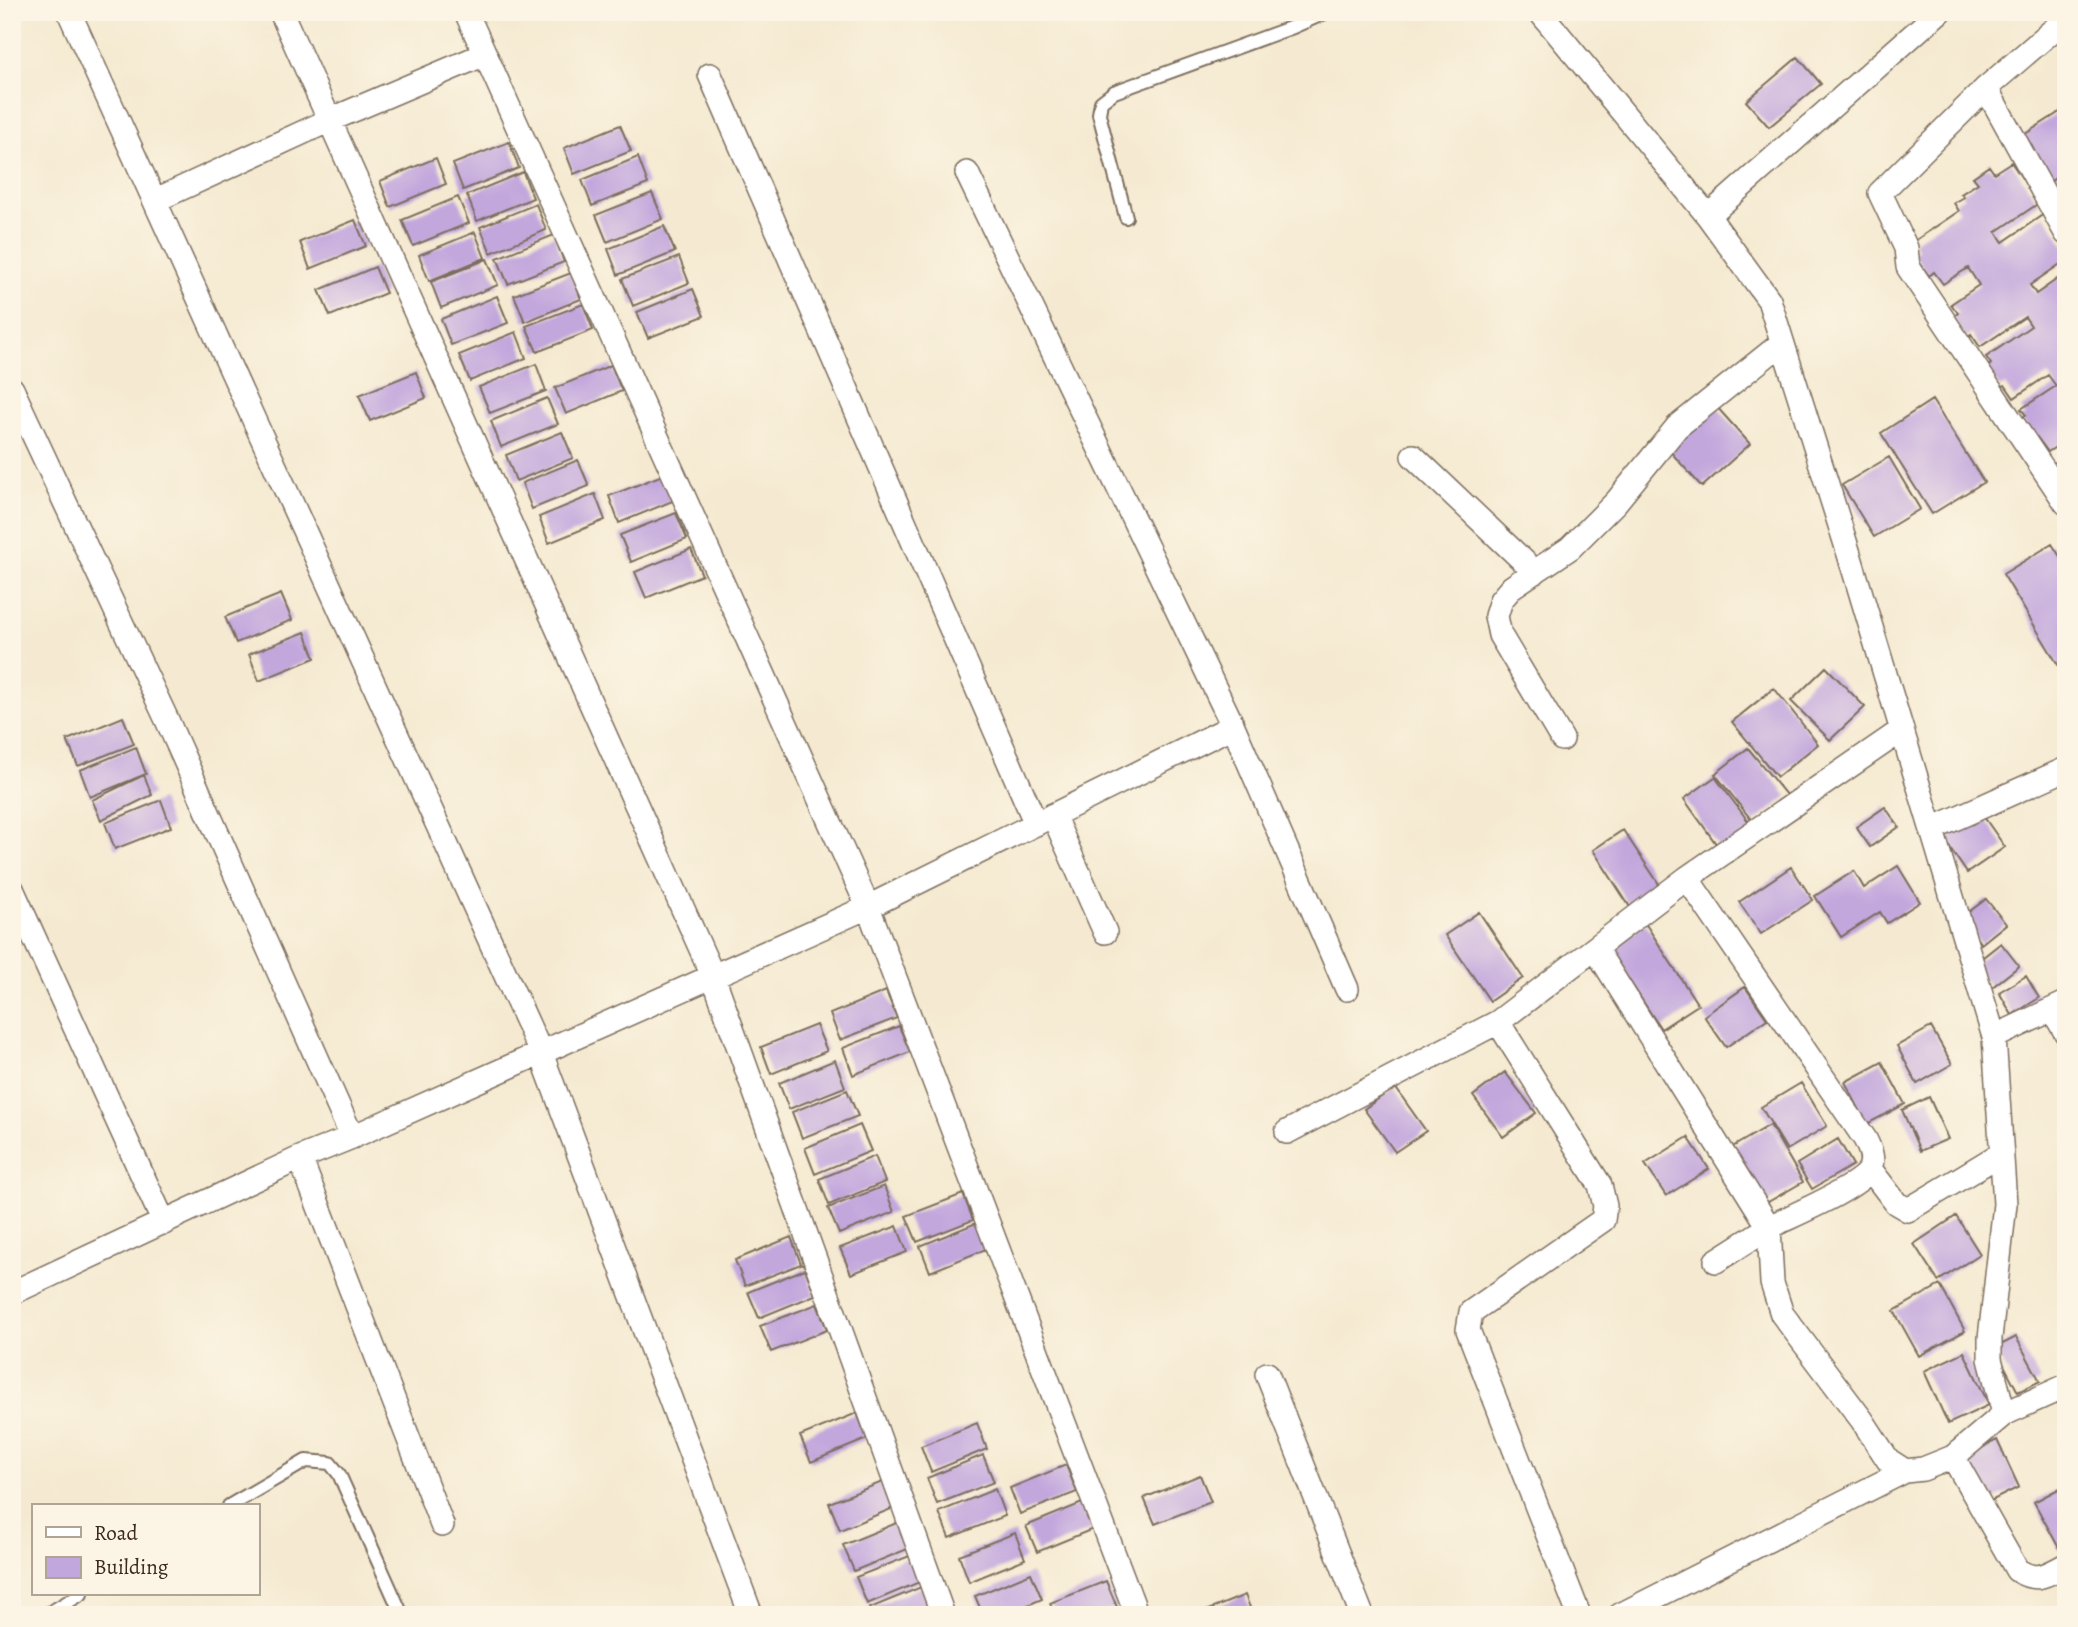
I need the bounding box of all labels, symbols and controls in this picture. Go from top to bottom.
legend [32,1504,259,1596]
text: Road [94,1519,138,1547]
text: Building [94,1553,169,1581]

